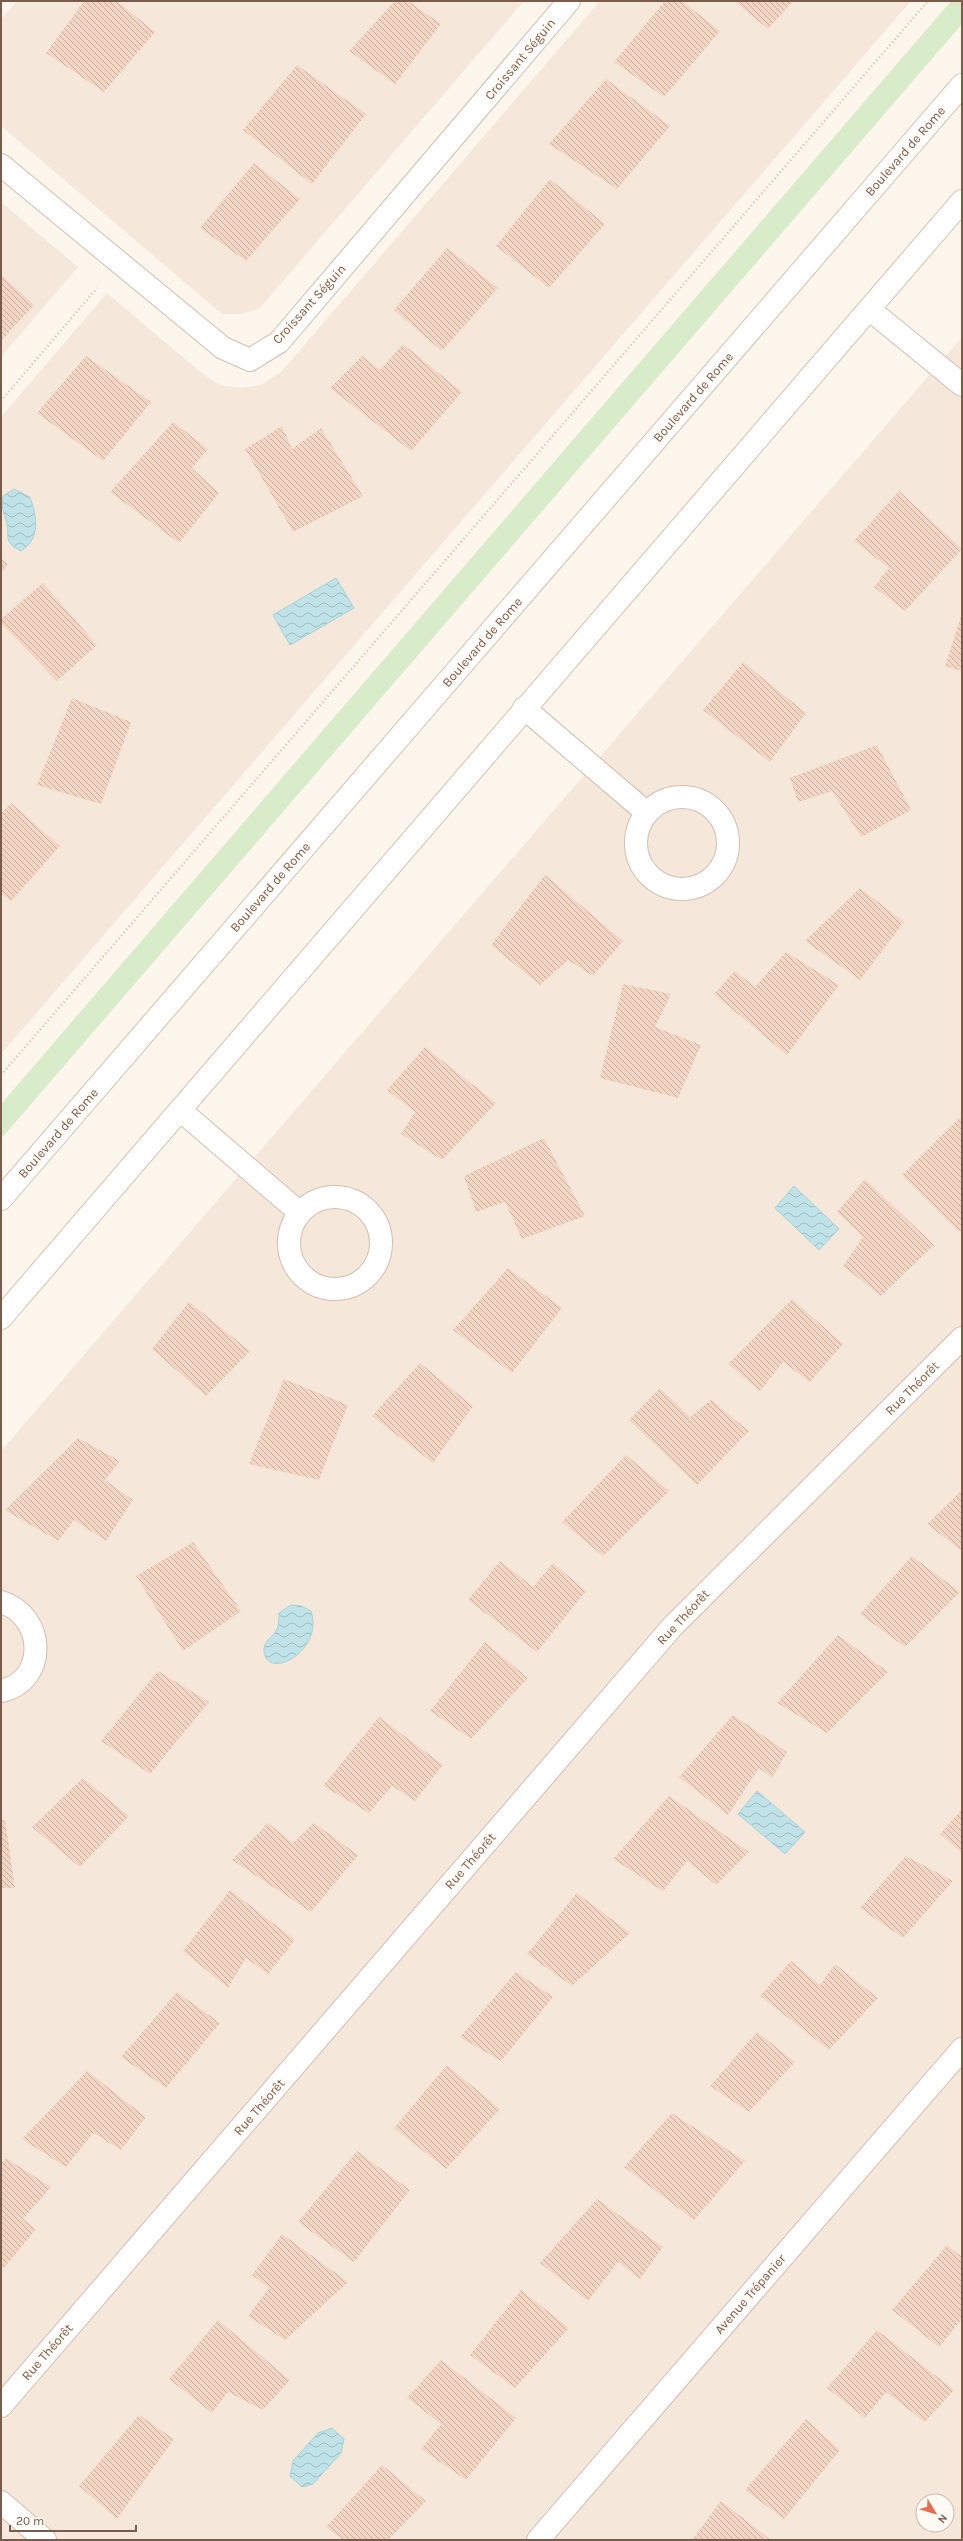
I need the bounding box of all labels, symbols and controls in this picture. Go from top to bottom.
street label: Croissant Séguin [482,15,558,103]
street label: Boulevard de Rome [862,103,948,199]
street label: Croissant Séguin [269,261,349,347]
street label: Boulevard de Rome [650,349,736,445]
street label: Boulevard de Rome [439,594,525,690]
street label: Boulevard de Rome [227,839,313,935]
street label: Boulevard de Rome [15,1085,101,1181]
street label: Rue Théorêt [882,1358,942,1418]
street label: Rue Théorêt [654,1586,712,1648]
street label: Rue Théorêt [441,1830,499,1892]
street label: Rue Théorêt [230,2076,288,2138]
street label: Avenue Trépanier [711,2251,789,2337]
street label: Rue Théorêt [18,2321,76,2383]
north arrow [915,2493,955,2533]
scale bar [10,2507,136,2533]
text: N [935,2512,950,2526]
text: 20 m [16,2514,44,2528]

